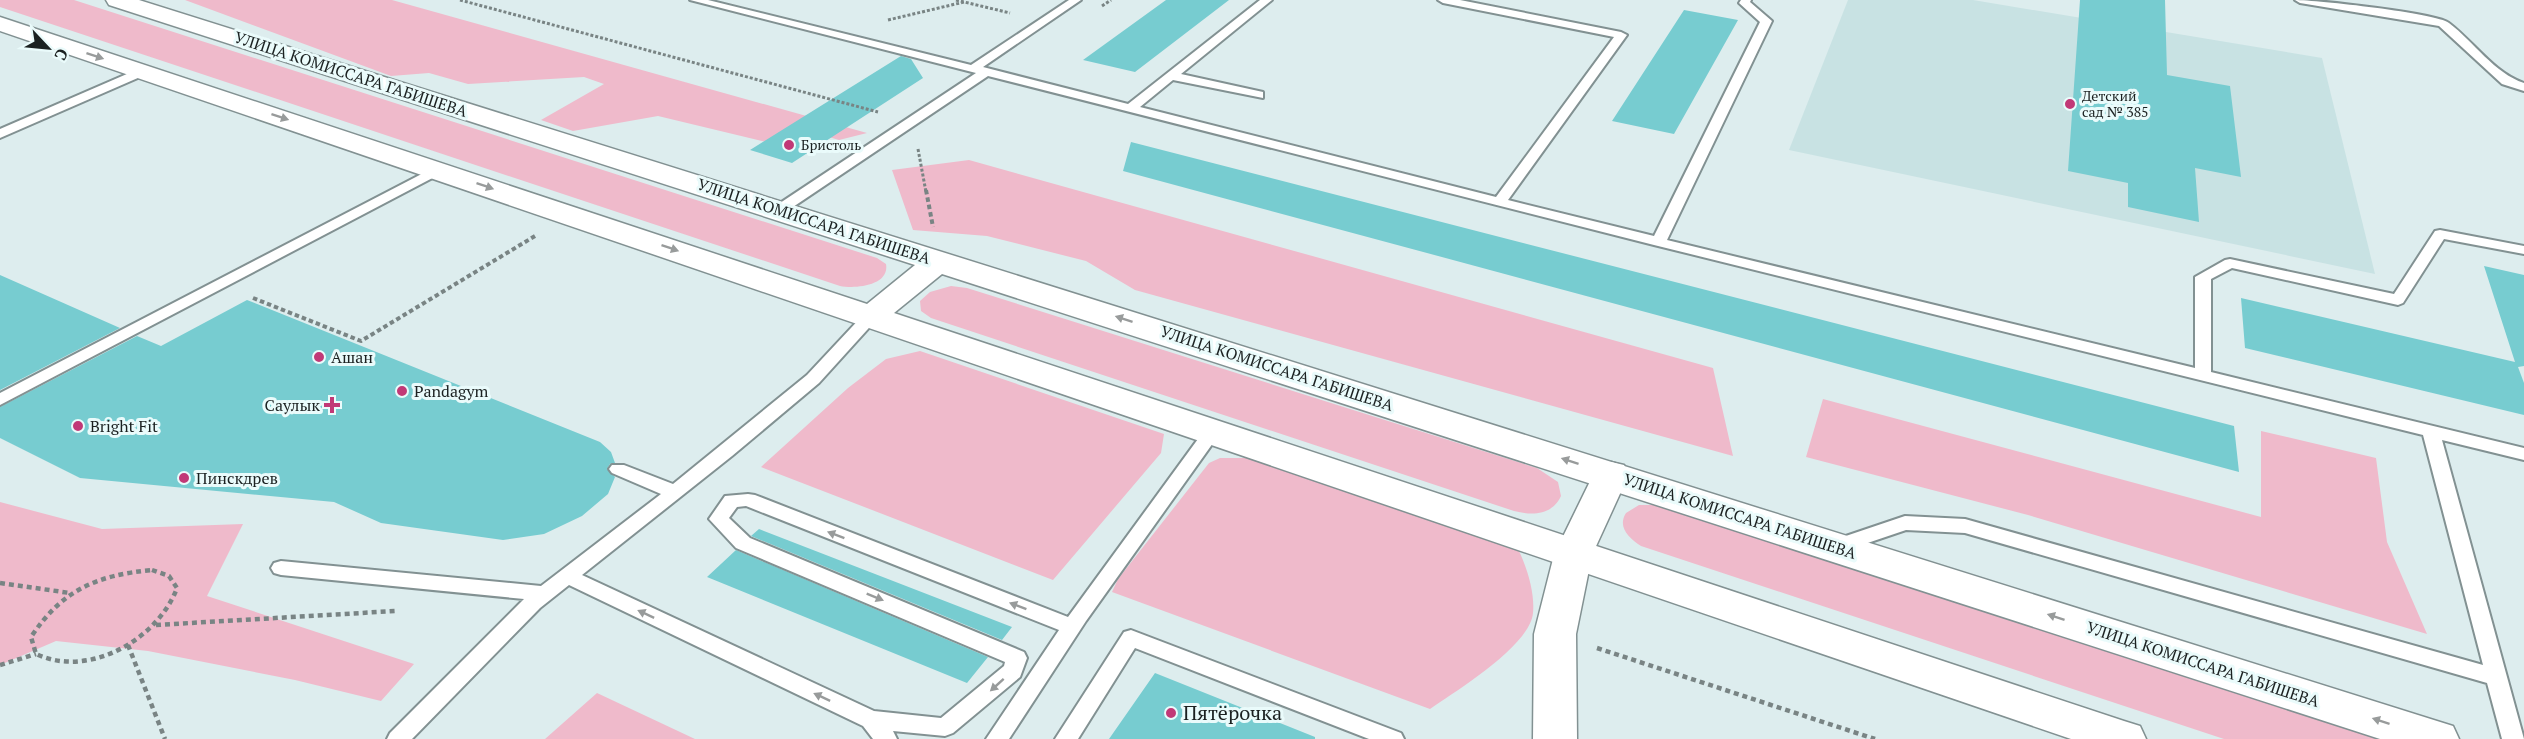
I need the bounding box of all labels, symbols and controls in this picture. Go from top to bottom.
north arrow [18,18,78,78]
street label: УЛИЦА КОМИССАРА ГАБИШЕВА [232,26,470,122]
text: С [49,45,74,64]
one-way arrow [86,51,104,61]
place label: Детский сад № 385 [2082,86,2149,121]
marker: Детский сад № 385 [2063,97,2077,111]
one-way arrow [271,113,289,123]
place label: Бристоль [801,135,861,154]
marker: Бристоль [782,138,796,152]
street label: УЛИЦА КОМИССАРА ГАБИШЕВА [695,173,933,269]
one-way arrow [476,182,494,191]
one-way arrow [661,244,679,254]
one-way arrow [1115,314,1133,323]
street label: УЛИЦА КОМИССАРА ГАБИШЕВА [1158,320,1396,416]
place label: Ашан [331,346,373,368]
marker: Ашан [312,350,326,364]
place label: Pandagym [414,380,489,402]
marker: Pandagym [395,384,409,398]
place label: Саулык [265,394,320,416]
marker: Саулык [325,398,339,412]
place label: Bright Fit [90,415,158,437]
marker: Bright Fit [71,419,85,433]
one-way arrow [1561,456,1579,465]
place label: Пинскдрев [196,467,278,489]
street label: УЛИЦА КОМИССАРА ГАБИШЕВА [1621,468,1859,564]
marker: Пинскдрев [177,471,191,485]
one-way arrow [827,530,845,539]
one-way arrow [867,592,885,602]
one-way arrow [1008,600,1026,610]
one-way arrow [637,609,654,618]
one-way arrow [2047,611,2065,621]
street label: УЛИЦА КОМИССАРА ГАБИШЕВА [2084,616,2322,712]
one-way arrow [990,678,1005,691]
one-way arrow [814,692,831,701]
place label: Пятёрочка [1183,699,1282,726]
marker: Пятёрочка [1164,706,1178,720]
one-way arrow [2372,716,2390,725]

